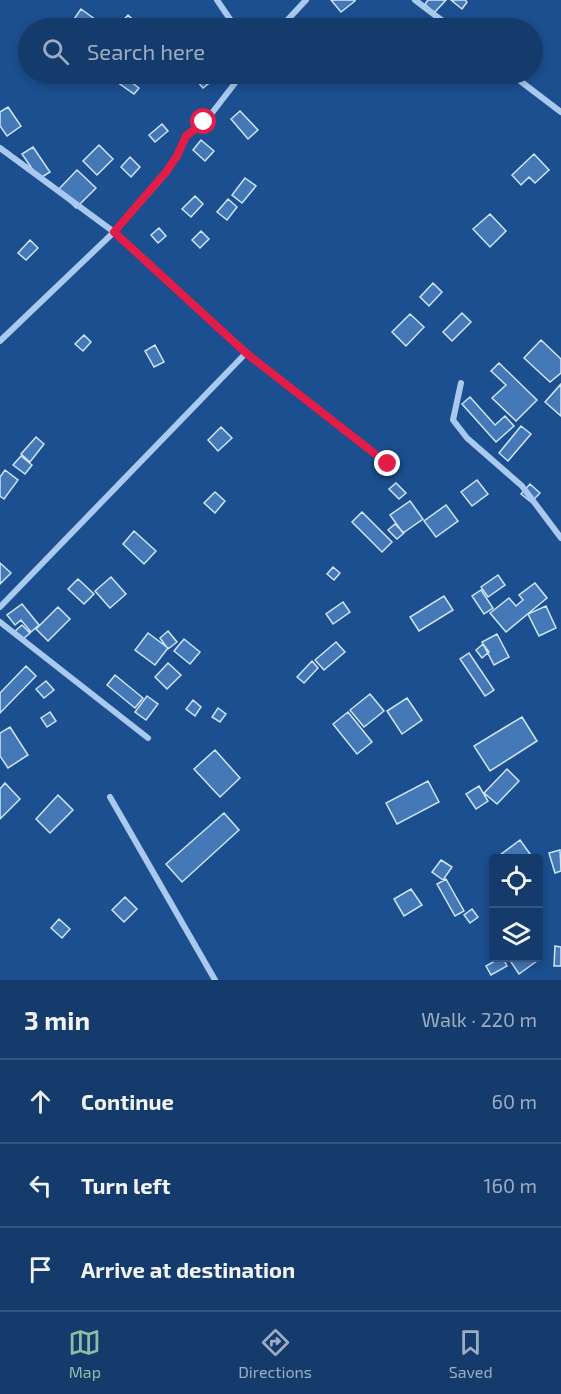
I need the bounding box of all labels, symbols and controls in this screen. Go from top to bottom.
search box [18,18,543,84]
icon: search [39,35,72,68]
text: Search here [87,38,205,64]
route start [190,108,216,134]
route end [374,450,400,476]
map controls [489,854,543,962]
button: locate [489,854,543,908]
button: layers [489,908,543,962]
text: 3 min [24,1004,90,1035]
text: Walk · 220 m [421,1007,537,1031]
icon: ahead [24,1085,57,1118]
text: Continue [81,1088,174,1114]
text: 60 m [492,1089,537,1113]
icon: left [24,1169,57,1202]
text: Turn left [81,1172,170,1198]
text: 160 m [484,1173,537,1197]
icon: arrive [24,1253,57,1286]
text: Arrive at destination [81,1256,295,1282]
tab: Map [68,1326,101,1381]
tab: Directions [238,1326,312,1381]
tab: Saved [449,1326,493,1381]

